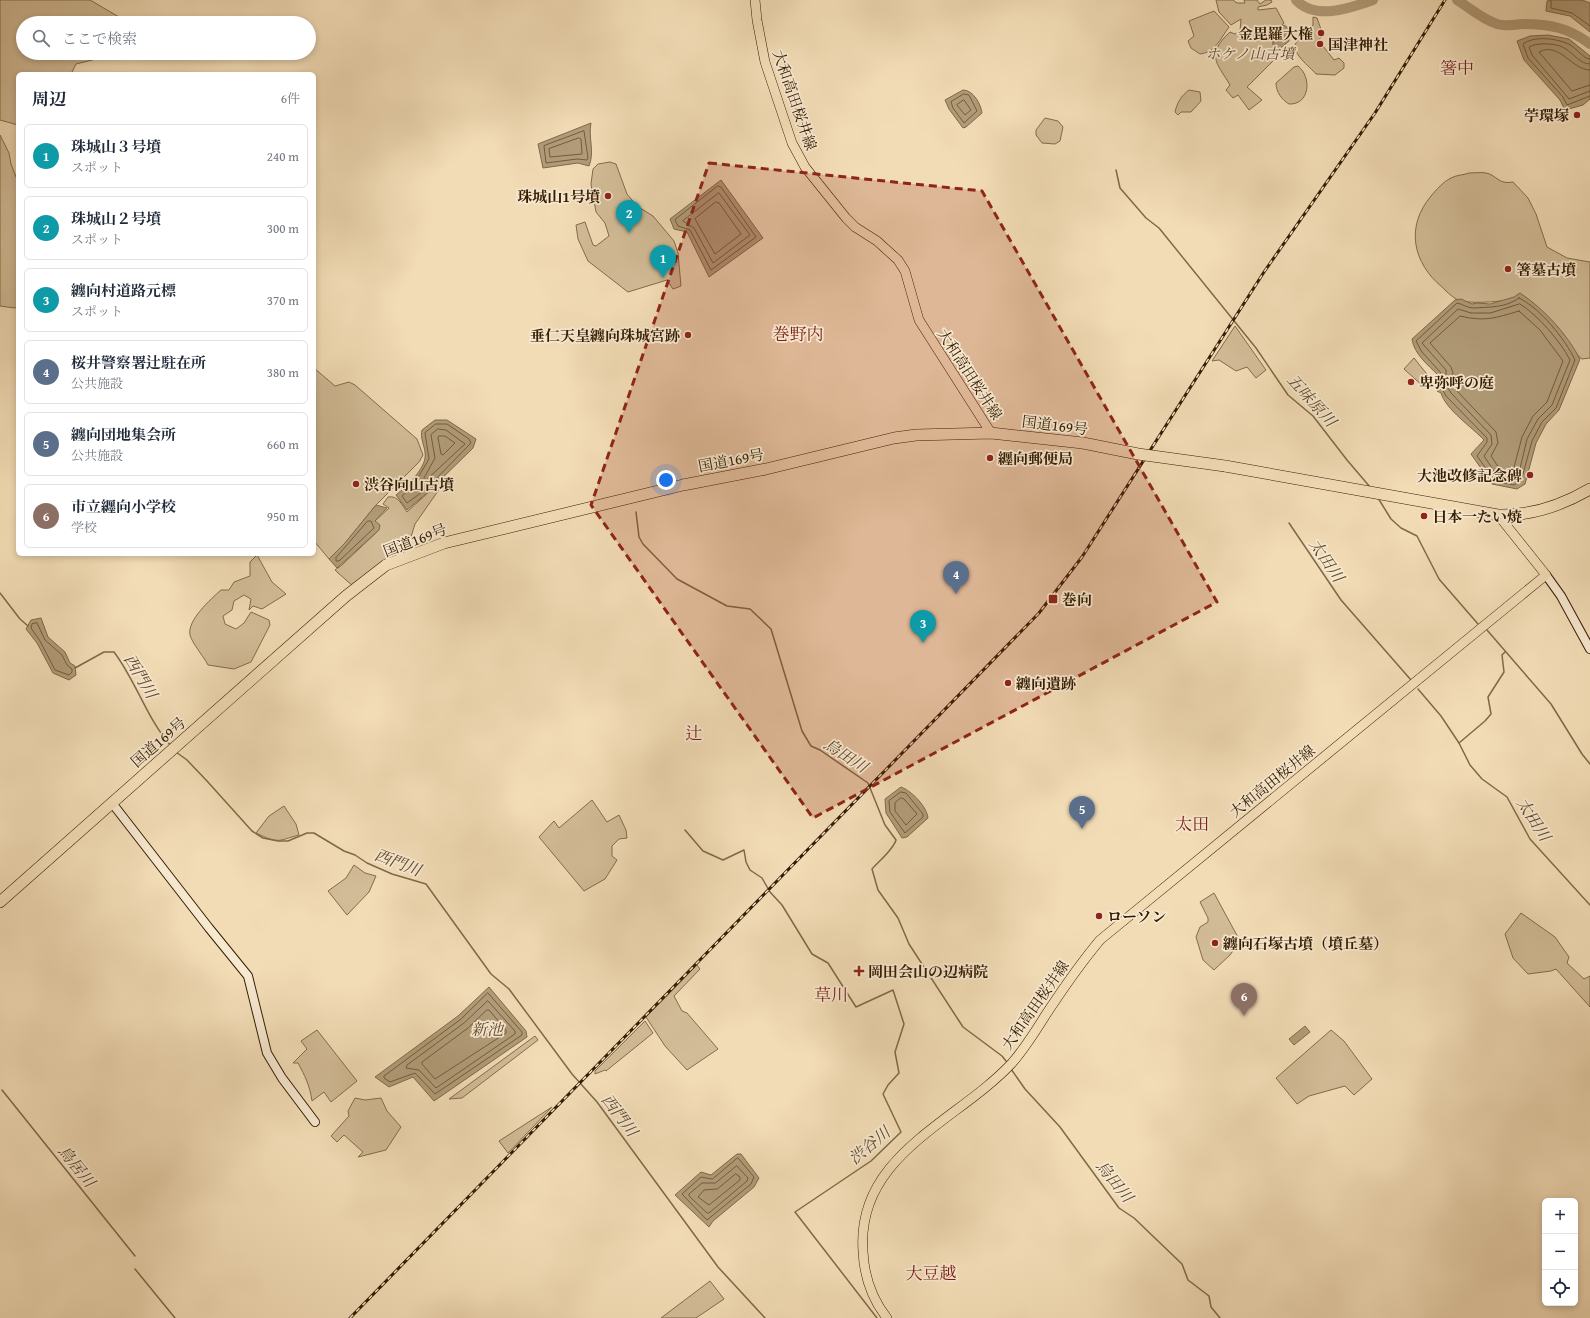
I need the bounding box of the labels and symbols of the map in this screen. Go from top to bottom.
place label: 金毘羅大権 [1238,23,1313,44]
marker: 金毘羅大権 [1316,28,1326,38]
place label: 国津神社 [1328,34,1388,55]
marker: 国津神社 [1315,39,1325,49]
park label: ホケノ山古墳 [1206,43,1296,64]
street label: 大和高田桜井線 [768,47,822,153]
district label: 箸中 [1440,55,1474,80]
place label: 苧環塚 [1524,105,1569,126]
marker: 苧環塚 [1572,110,1582,120]
place label: 珠城山1号墳 [517,186,600,207]
marker: 珠城山1号墳 [603,191,613,201]
pin: 2 [616,200,642,233]
pin: 1 [650,245,676,278]
place label: 箸墓古墳 [1516,259,1576,280]
marker: 箸墓古墳 [1503,264,1513,274]
district label: 巻野内 [773,321,824,346]
street label: 大和高田桜井線 [933,324,1007,424]
place label: 垂仁天皇纏向珠城宮跡 [530,325,680,346]
marker: 垂仁天皇纏向珠城宮跡 [683,330,693,340]
water label: 五味原川 [1282,368,1344,433]
place label: 卑弥呼の庭 [1419,372,1494,393]
marker: 卑弥呼の庭 [1406,377,1416,387]
street label: 国道169号 [1021,411,1089,439]
street label: 国道169号 [696,443,766,477]
place label: 纒向郵便局 [998,448,1073,469]
marker: 纒向郵便局 [985,453,995,463]
place label: 大池改修記念碑 [1417,465,1522,486]
your location [656,470,676,490]
marker: 大池改修記念碑 [1525,470,1535,480]
place label: 渋谷向山古墳 [364,474,454,495]
marker: 渋谷向山古墳 [351,479,361,489]
place label: 日本一たい焼 [1432,506,1522,527]
marker: 日本一たい焼 [1419,511,1429,521]
street label: 国道169号 [380,518,450,562]
water label: 太田川 [1304,533,1351,588]
pin: 4 [943,561,969,594]
place label: 巻向 [1062,589,1092,610]
marker: 巻向 [1047,593,1059,605]
pin: 3 [910,610,936,643]
water label: 西門川 [118,649,165,704]
place label: 纏向遺跡 [1016,673,1076,694]
marker: 纏向遺跡 [1003,678,1013,688]
street label: 国道169号 [126,712,190,772]
district label: 辻 [686,720,703,745]
water label: 烏田川 [819,732,874,779]
street label: 大和高田桜井線 [1225,740,1319,822]
water label: 太田川 [1511,792,1558,847]
pin: 5 [1069,796,1095,829]
district label: 太田 [1175,811,1209,836]
water label: 西門川 [371,842,427,883]
place label: ローソン [1107,906,1166,927]
marker: ローソン [1094,911,1104,921]
place label: 纏向石塚古墳（墳丘墓） [1223,933,1388,954]
marker: 纏向石塚古墳（墳丘墓） [1210,938,1220,948]
street label: 大和高田桜井線 [996,956,1074,1054]
place label: 岡田会山の辺病院 [868,961,988,982]
marker: 岡田会山の辺病院 [853,965,865,977]
district label: 草川 [814,982,848,1007]
pin: 6 [1231,983,1257,1016]
water label: 新池 [471,1017,505,1041]
water label: 西門川 [596,1089,645,1143]
water label: 渋谷川 [843,1119,897,1170]
water label: 鳥居川 [53,1140,103,1194]
water label: 烏田川 [1091,1155,1141,1209]
district label: 大豆越 [906,1260,957,1285]

